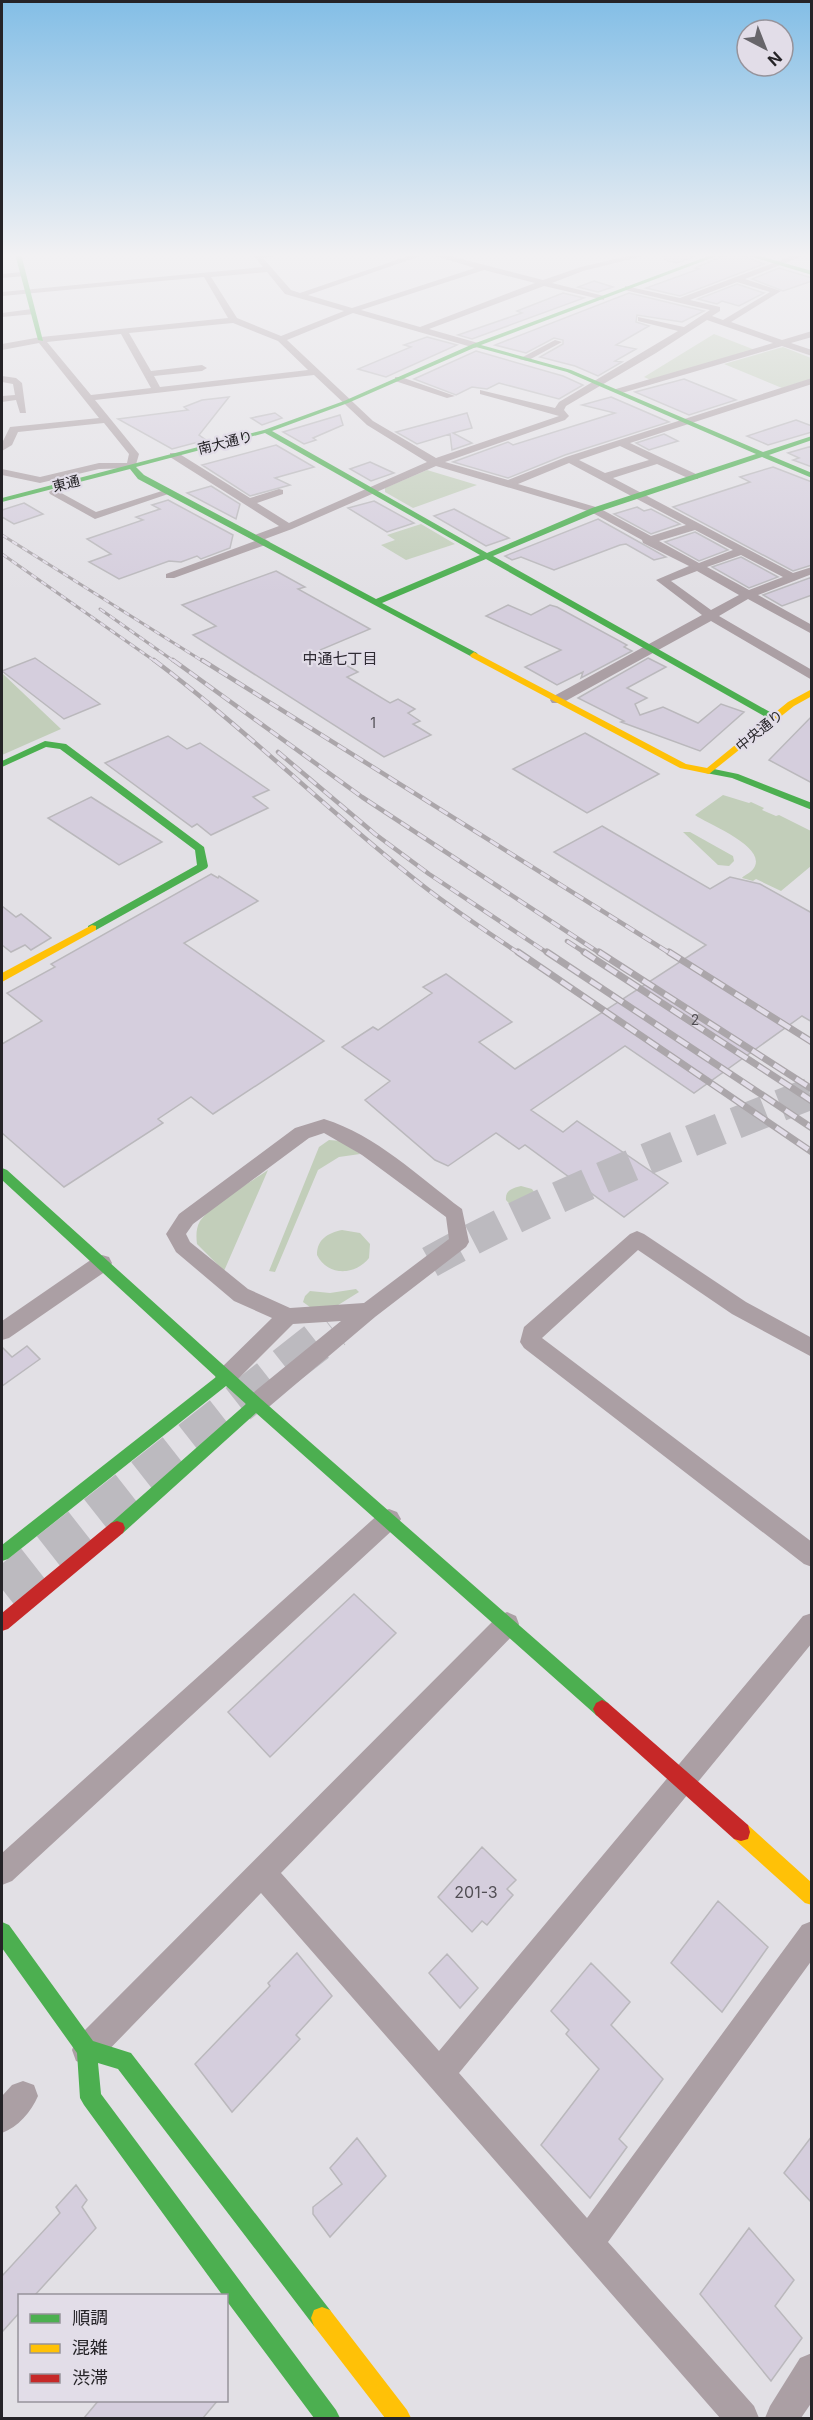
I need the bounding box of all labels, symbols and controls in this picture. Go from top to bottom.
north arrow [735,18,795,78]
text: N [764,48,786,71]
street label: 南大通り [196,427,254,457]
street label: 東通 [50,471,82,495]
district label: 中通七丁目 [302,649,378,668]
street label: 中央通り [732,706,786,754]
house number: 1 [370,714,376,731]
house number: 2 [691,1011,699,1028]
house number: 201-3 [454,1882,498,1902]
legend [18,2294,228,2402]
text: 順調 [72,2307,108,2328]
text: 混雑 [72,2337,108,2358]
text: 渋滞 [72,2367,108,2388]

